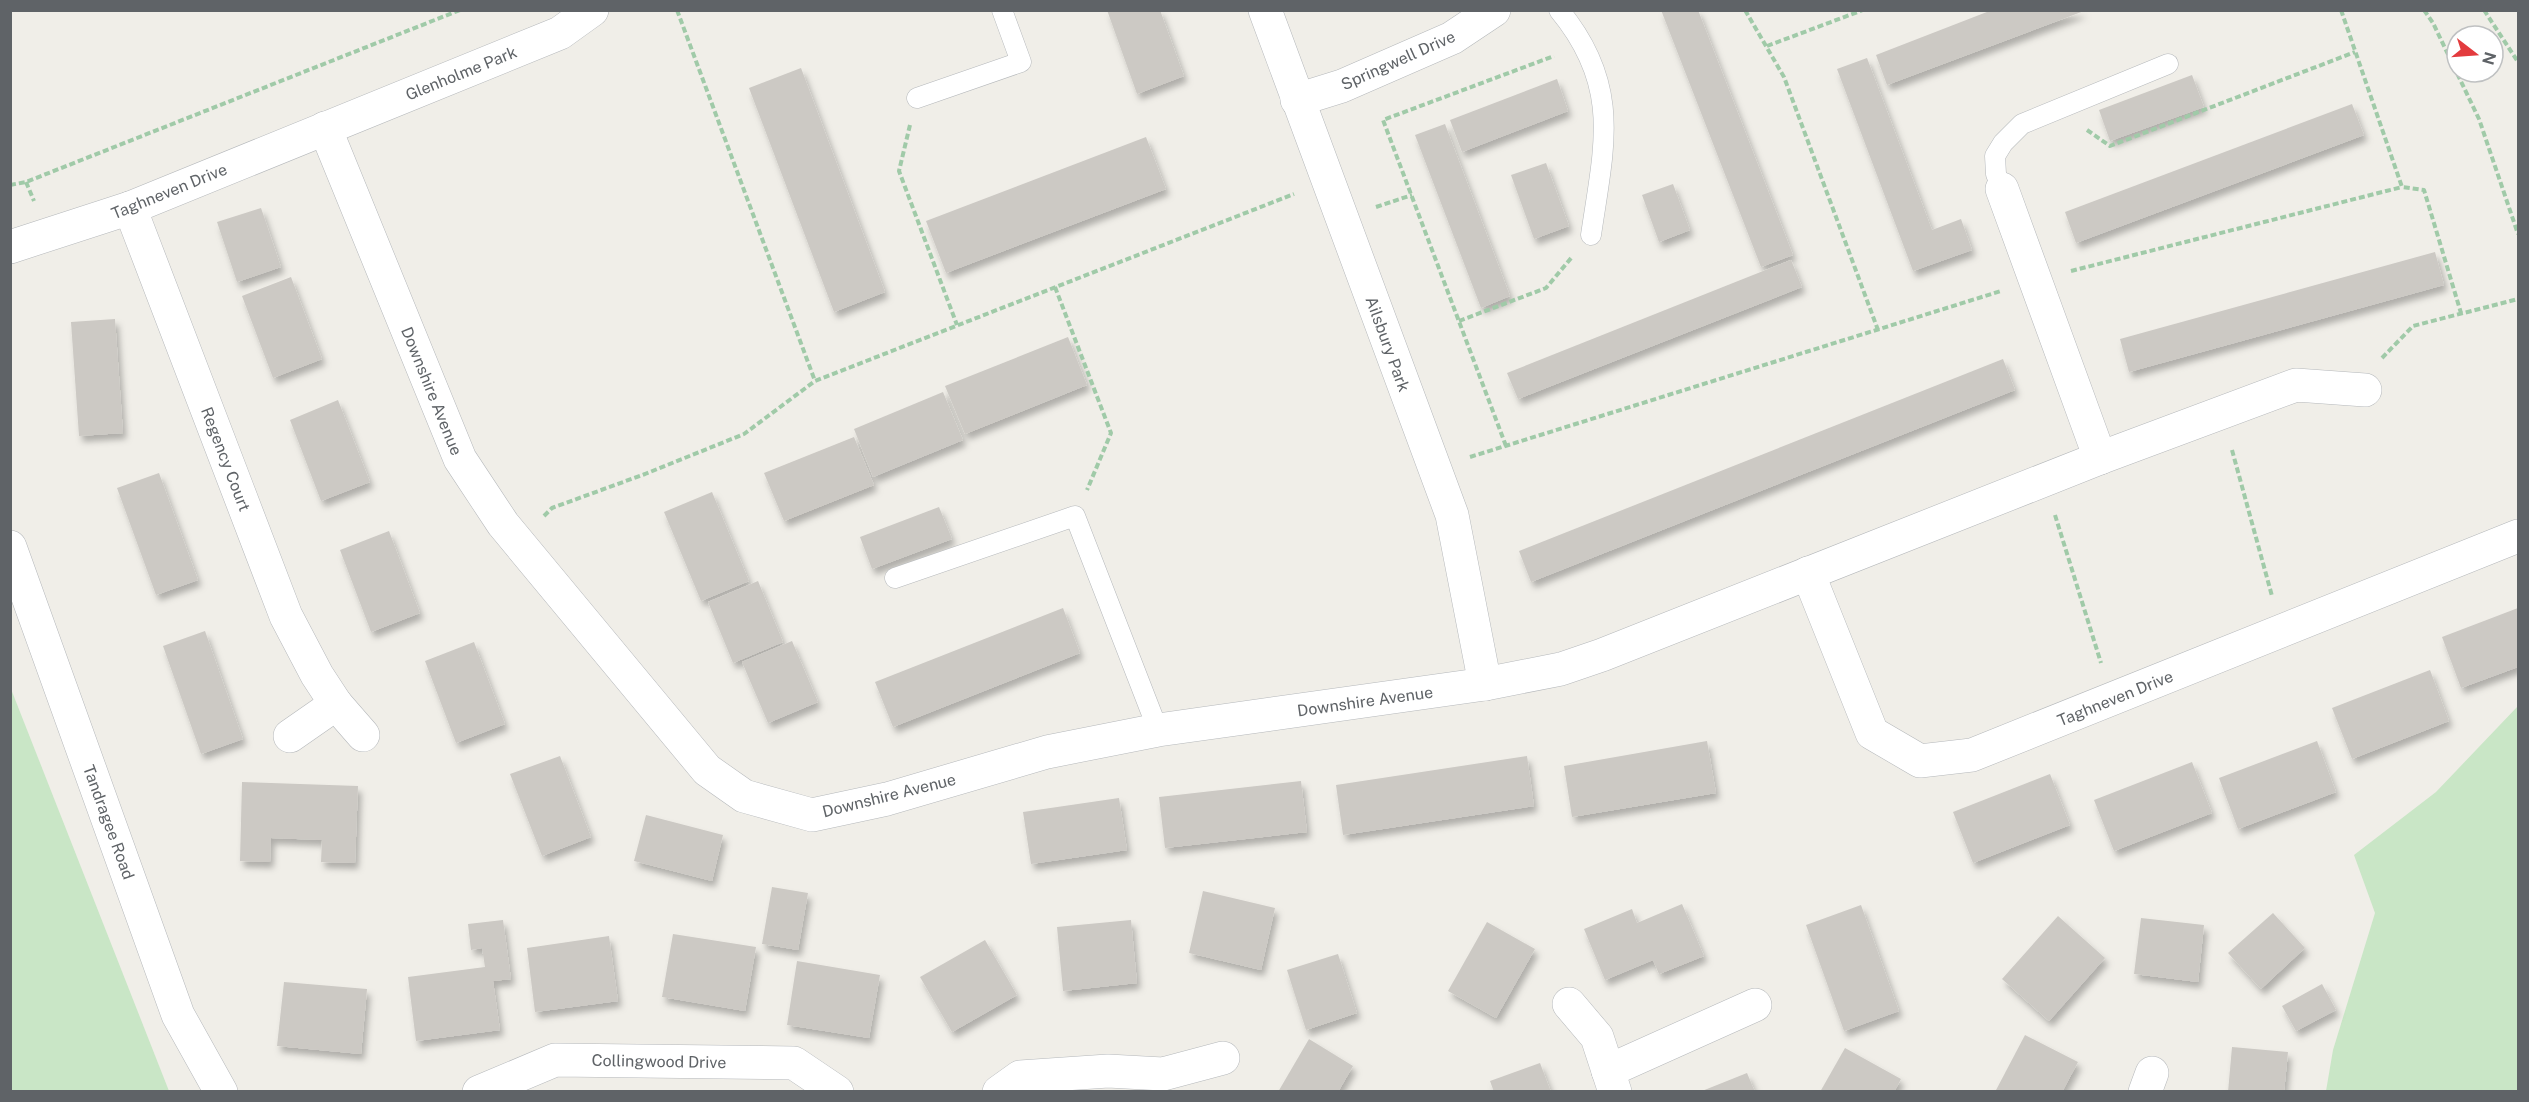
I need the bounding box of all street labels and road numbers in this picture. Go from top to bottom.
street label: Springwell Drive [1338,27,1458,94]
street label: Glenholme Park [403,42,520,104]
street label: Taghneven Drive [109,160,230,223]
street label: Ailsbury Park [1361,294,1414,394]
street label: Downshire Avenue [397,324,466,458]
street label: Regency Court [197,404,254,514]
street label: Taghneven Drive [2055,667,2176,730]
street label: Downshire Avenue [1296,683,1434,720]
street label: Tandragee Road [79,762,138,882]
street label: Downshire Avenue [820,770,958,821]
street label: Collingwood Drive [591,1051,727,1072]

